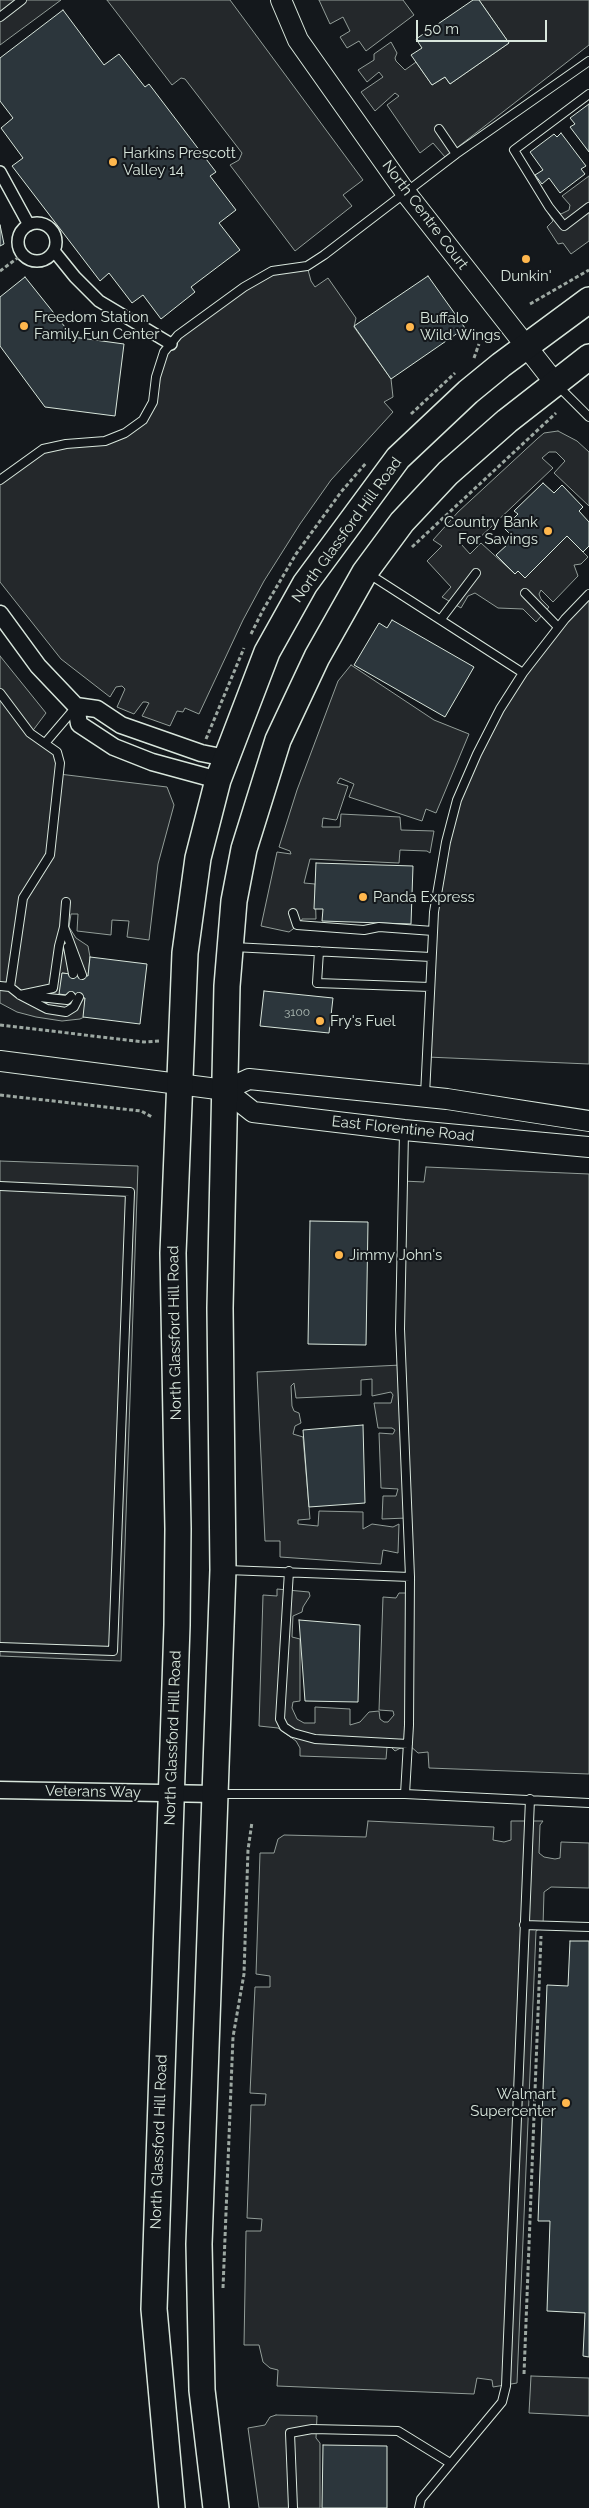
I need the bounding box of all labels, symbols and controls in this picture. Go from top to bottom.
scale bar [419,10,550,42]
text: 50 m [424,20,459,38]
place label: Harkins Prescott Valley 14 [123,144,236,179]
marker: Harkins Prescott Valley 14 [107,156,119,168]
street label: North Centre Court [378,157,472,273]
marker: Dunkin' [520,253,532,265]
place label: Dunkin' [500,267,552,285]
place label: Freedom Station Family Fun Center [34,308,159,343]
place label: Buffalo Wild Wings [420,309,500,344]
marker: Freedom Station Family Fun Center [18,320,30,332]
marker: Buffalo Wild Wings [404,321,416,333]
street label: North Glassford Hill Road [288,454,406,606]
place label: Country Bank For Savings [444,513,538,548]
marker: Country Bank For Savings [542,525,554,537]
place label: Panda Express [373,888,475,906]
marker: Panda Express [357,891,369,903]
house number: 3100 [284,1005,310,1019]
place label: Fry's Fuel [330,1012,396,1030]
marker: Fry's Fuel [314,1015,326,1027]
street label: East Florentine Road [331,1113,475,1145]
street label: North Glassford Hill Road [164,1245,186,1421]
place label: Jimmy John's [349,1246,442,1264]
marker: Jimmy John's [333,1249,345,1261]
street label: North Glassford Hill Road [161,1650,185,1826]
street label: Veterans Way [45,1782,141,1802]
street label: North Glassford Hill Road [147,2054,171,2230]
place label: Walmart Supercenter [470,2085,556,2120]
marker: Walmart Supercenter [560,2097,572,2109]

